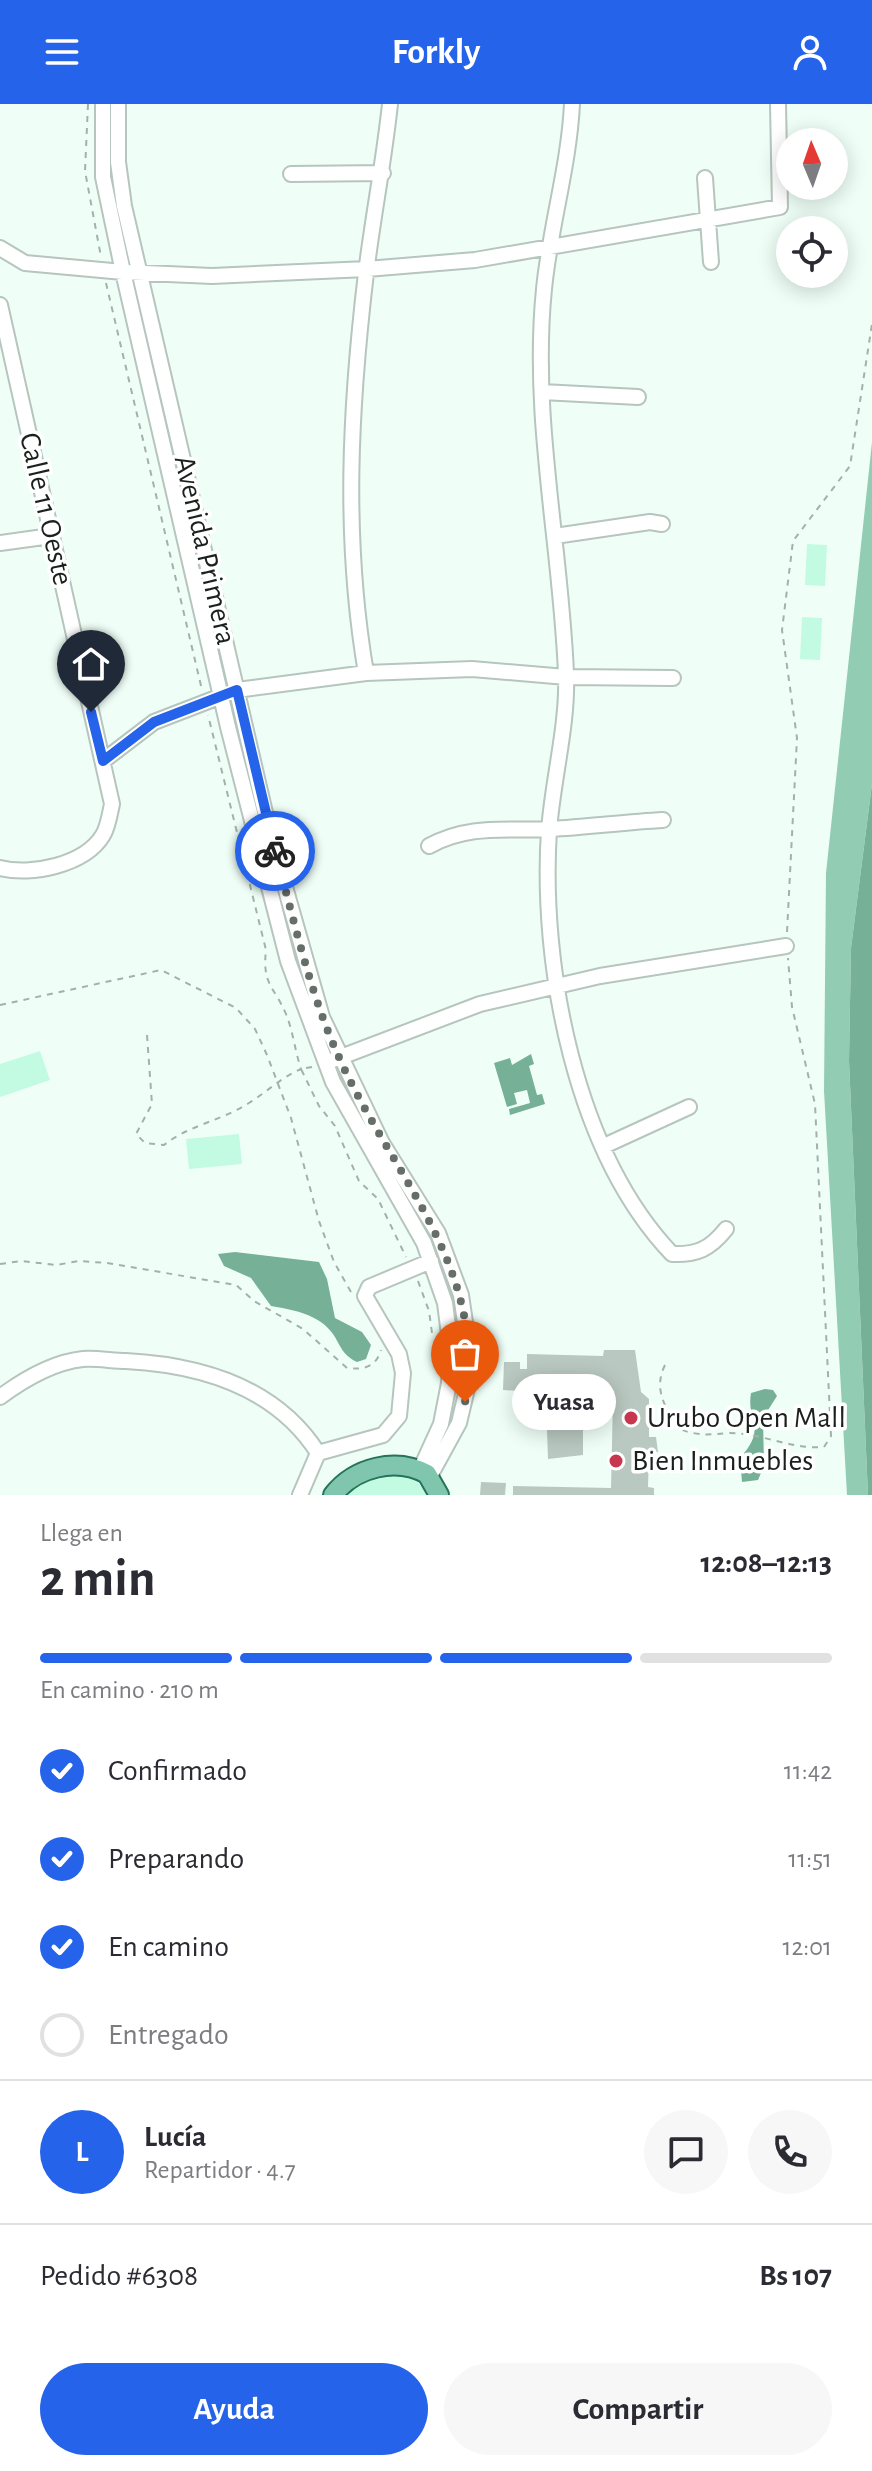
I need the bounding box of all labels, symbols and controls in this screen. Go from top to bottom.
icon: menu [40,30,84,74]
icon: person [788,30,832,74]
text: Forkly [392,34,480,70]
north arrow [776,128,848,200]
map controls [776,128,848,288]
button: locate [776,216,848,288]
street label: Calle 11 Oeste [14,430,78,588]
street label: Avenida Primera [169,453,241,647]
pin [57,630,125,712]
icon: home [69,642,113,686]
courier [235,811,315,891]
icon: bike [253,829,297,873]
pin [431,1320,499,1402]
icon: bag [443,1332,487,1376]
callout: Yuasa [513,1374,617,1430]
text: Yuasa [533,1389,595,1415]
place label: Urubo Open Mall [647,1403,846,1433]
marker: Urubo Open Mall [622,1409,640,1427]
place label: Bien Inmuebles [632,1446,813,1476]
marker: Bien Inmuebles [607,1452,625,1470]
text: Llega en [40,1520,123,1546]
text: 12:08–12:13 [700,1548,832,1578]
text: 2 min [40,1553,155,1605]
text: En camino · 210 m [40,1677,219,1703]
icon: check [40,1749,84,1793]
text: Confirmado [108,1756,247,1786]
text: 11:42 [784,1758,832,1784]
icon: check [40,1837,84,1881]
text: Preparando [108,1844,244,1874]
text: 11:51 [788,1846,832,1872]
icon: check [40,1925,84,1969]
text: En camino [108,1932,229,1962]
text: 12:01 [783,1934,832,1960]
text: Entregado [108,2020,229,2050]
button: chat [644,2110,728,2194]
button: phone [748,2110,832,2194]
text: Lucía [144,2122,206,2152]
text: L [76,2137,89,2167]
text: Repartidor · 4.7 [144,2157,296,2183]
text: Pedido #6308 [40,2261,198,2291]
text: Bs 107 [759,2261,832,2291]
button: Ayuda [40,2363,428,2455]
button: Compartir [444,2363,832,2455]

